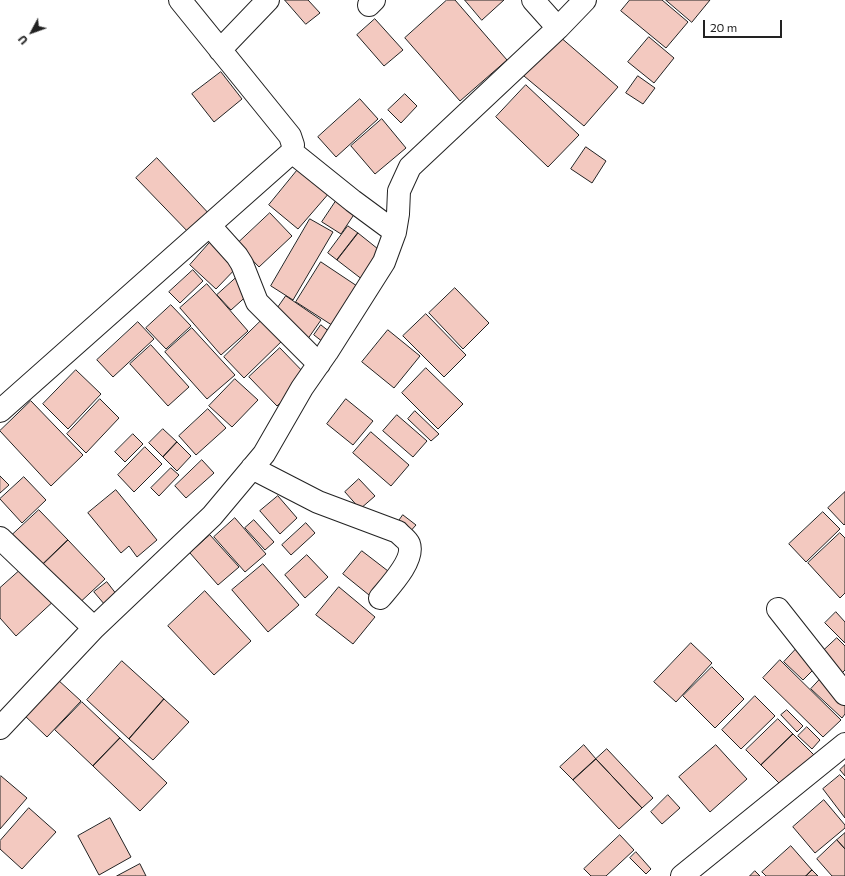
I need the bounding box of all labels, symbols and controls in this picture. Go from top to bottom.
north arrow [12,12,52,52]
scale bar [705,12,784,38]
text: 20 m [710,20,737,34]
text: U [15,33,30,47]

